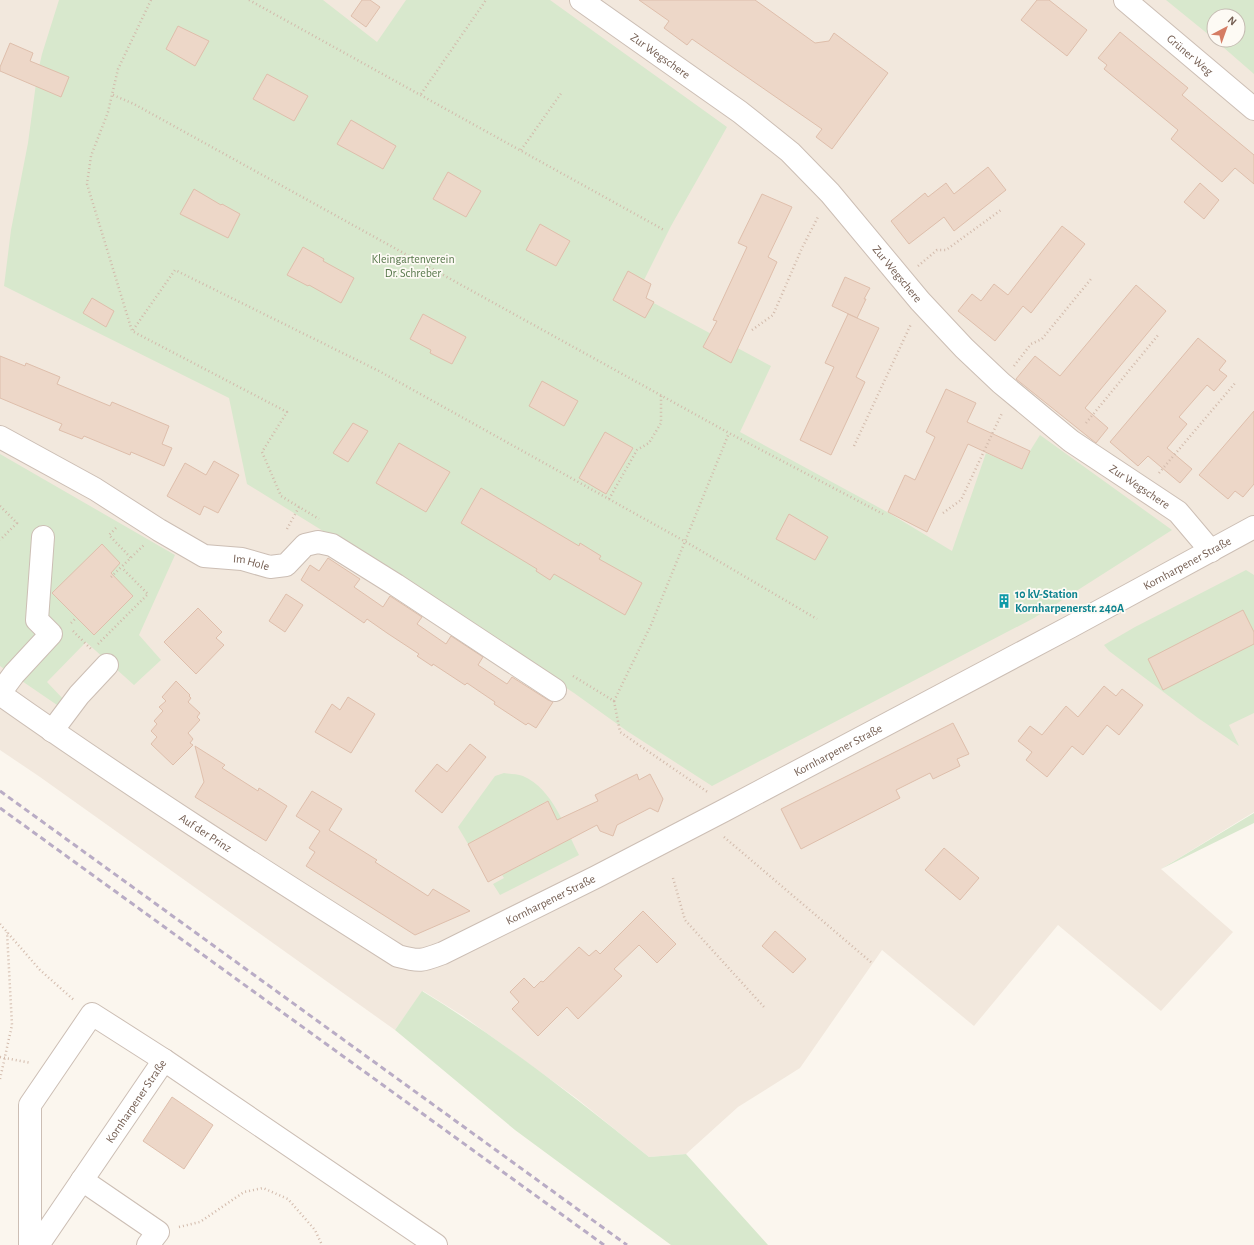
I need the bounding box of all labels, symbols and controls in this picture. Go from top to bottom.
north arrow [1206,8,1246,48]
text: N [1226,14,1239,27]
street label: Zur Wegschere [628,31,692,81]
street label: Grüner Weg [1165,32,1215,78]
street label: Zur Wegschere [870,243,924,304]
park label: Kleingartenverein Dr. Schreber [371,253,455,279]
street label: Zur Wegschere [1107,462,1172,511]
street label: Kornharpener Straße [1141,535,1233,592]
street label: Im Hole [233,552,271,573]
place label: 10 kV-Station Kornharpenerstr. 240A [1015,588,1125,614]
building icon: 10 kV-Station Kornharpenerstr. 240A [996,593,1012,609]
street label: Kornharpener Straße [792,722,884,778]
street label: Auf der Prinz [177,811,234,854]
street label: Kornharpener Straße [504,872,597,927]
street label: Kornharpener Straße [103,1057,169,1145]

